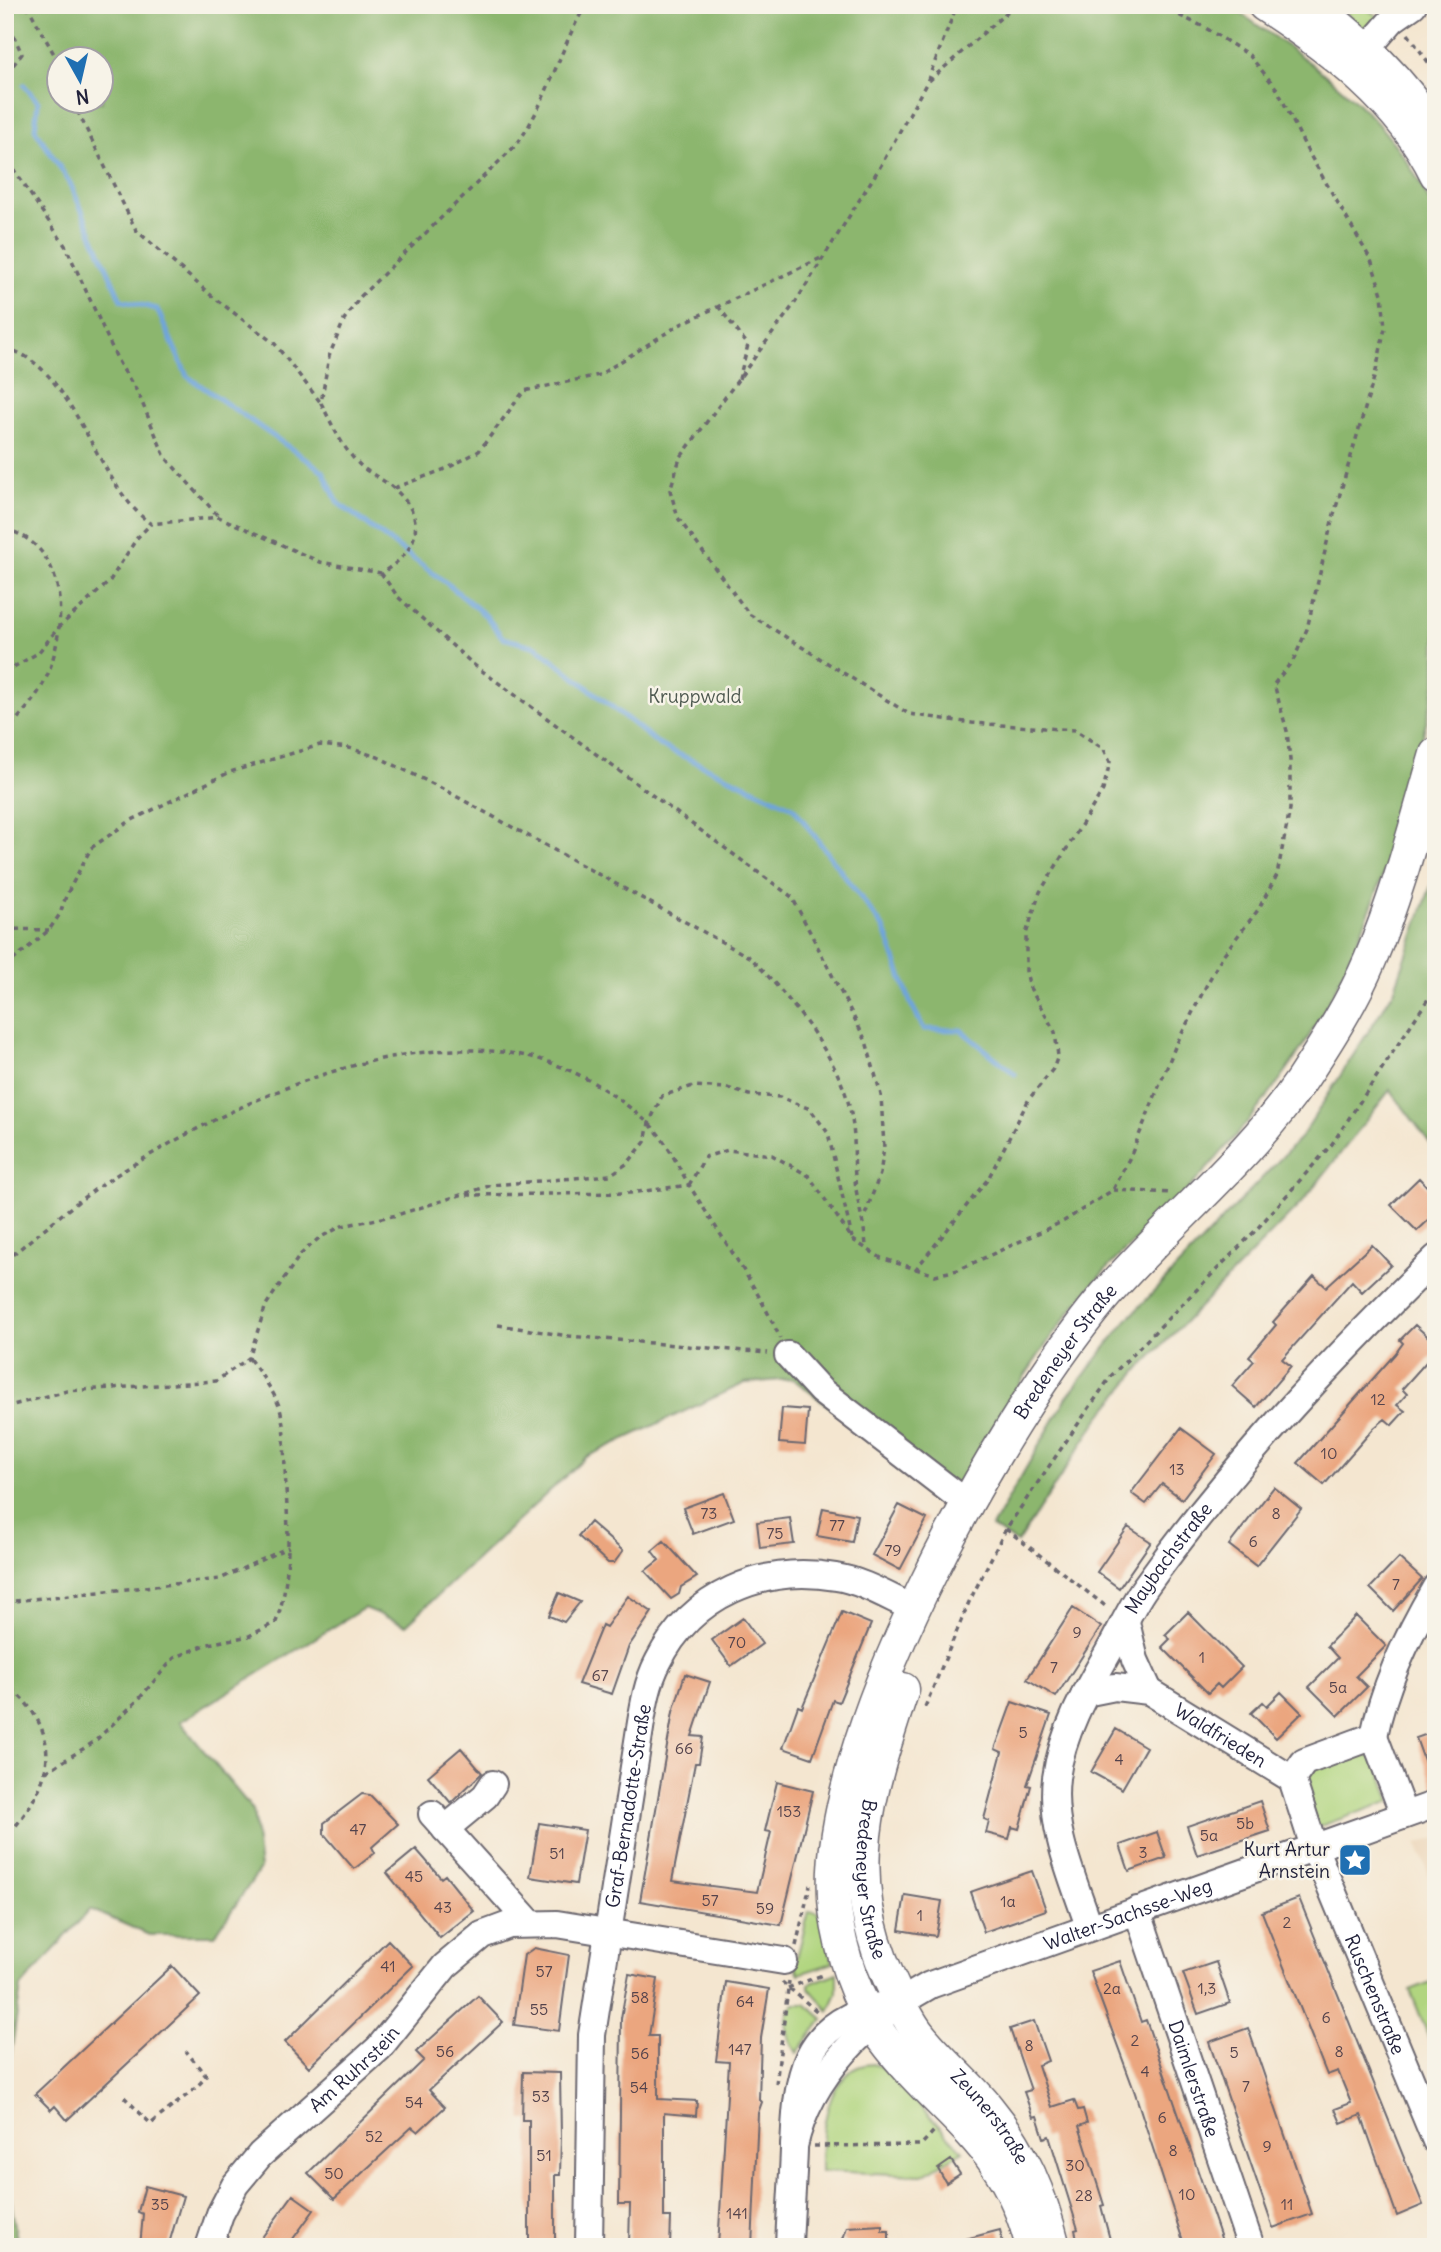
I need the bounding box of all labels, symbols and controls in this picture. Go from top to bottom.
north arrow [46,46,116,116]
text: N [74,84,91,110]
park label: Kruppwald [648,684,742,708]
street label: Bredeneyer Straße [1008,1279,1122,1424]
house number: 12 [1370,1389,1386,1409]
house number: 10 [1321,1443,1337,1463]
house number: 13 [1169,1459,1185,1479]
street label: Maybachstraße [1119,1497,1217,1618]
house number: 73 [701,1503,717,1523]
house number: 8 [1271,1503,1281,1523]
house number: 77 [829,1515,845,1535]
house number: 75 [766,1523,784,1543]
house number: 6 [1248,1531,1258,1551]
house number: 79 [884,1540,902,1560]
house number: 7 [1392,1574,1400,1594]
house number: 9 [1072,1622,1082,1642]
house number: 70 [728,1632,746,1652]
house number: 1 [1199,1647,1205,1667]
house number: 7 [1050,1657,1058,1677]
house number: 67 [591,1665,609,1685]
house number: 5a [1329,1677,1347,1697]
street label: Waldfrieden [1170,1698,1271,1773]
street label: Graf-Bernadotte-Straße [600,1702,656,1909]
house number: 5 [1018,1722,1028,1742]
house number: 66 [675,1738,693,1758]
house number: 4 [1114,1749,1124,1769]
street label: Bredeneyer Straße [851,1797,892,1962]
house number: 153 [777,1801,801,1821]
house number: 5b [1236,1813,1254,1833]
house number: 47 [350,1819,367,1839]
house number: 5a [1200,1825,1218,1845]
place label: Kurt Artur Arnstein [1243,1837,1330,1883]
place icon: Kurt Artur Arnstein [1336,1841,1374,1879]
house number: 3 [1138,1842,1148,1862]
house number: 51 [549,1843,565,1863]
house number: 45 [405,1866,423,1886]
street label: Walter-Sachsse-Weg [1040,1873,1215,1955]
house number: 57 [701,1890,719,1910]
house number: 1a [1000,1891,1016,1911]
house number: 43 [434,1897,452,1917]
house number: 59 [756,1898,774,1918]
house number: 1 [917,1905,923,1925]
house number: 2 [1283,1912,1292,1932]
street label: Ruschenstraße [1340,1931,1411,2058]
house number: 41 [380,1956,396,1976]
house number: 57 [535,1961,553,1981]
house number: 2a [1103,1978,1121,1998]
house number: 1,3 [1198,1978,1216,1998]
house number: 58 [631,1987,649,2007]
house number: 64 [736,1991,754,2011]
house number: 55 [530,1999,548,2019]
house number: 6 [1321,2007,1331,2027]
street label: Daimlerstraße [1163,2017,1225,2140]
street label: Am Ruhrstein [304,2021,404,2117]
house number: 2 [1131,2030,1140,2050]
house number: 8 [1024,2035,1034,2055]
house number: 147 [728,2039,752,2059]
house number: 56 [436,2041,454,2061]
house number: 8 [1334,2041,1344,2061]
house number: 5 [1229,2042,1239,2062]
house number: 56 [631,2043,649,2063]
house number: 4 [1140,2061,1150,2081]
street label: Zeunerstraße [946,2064,1035,2168]
house number: 7 [1242,2076,1250,2096]
house number: 54 [630,2077,648,2097]
house number: 53 [532,2086,550,2106]
house number: 54 [405,2092,423,2112]
house number: 6 [1157,2107,1167,2127]
house number: 52 [365,2126,383,2146]
house number: 9 [1262,2136,1272,2156]
house number: 8 [1168,2140,1178,2160]
house number: 51 [536,2145,552,2165]
house number: 30 [1065,2155,1085,2175]
house number: 50 [324,2163,344,2183]
house number: 10 [1179,2184,1195,2204]
house number: 28 [1075,2185,1093,2205]
house number: 35 [151,2194,169,2214]
house number: 11 [1281,2194,1293,2214]
house number: 141 [726,2203,748,2223]

